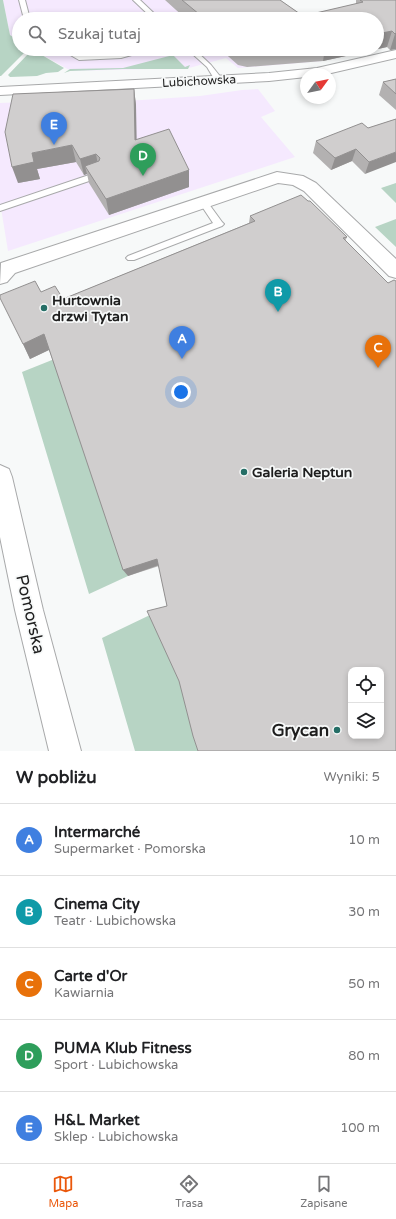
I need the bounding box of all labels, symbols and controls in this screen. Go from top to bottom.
search box [12,12,384,56]
icon: search [26,23,48,45]
text: Szukaj tutaj [58,25,141,43]
north arrow [300,68,336,104]
street label: Lubichowska [162,72,236,90]
pin: E [41,112,67,145]
pin: D [130,143,156,176]
pin: B [265,279,291,312]
place label: Hurtownia drzwi Tytan [52,292,128,325]
marker: Hurtownia drzwi Tytan [39,303,49,313]
pin: A [169,326,195,359]
pin: C [365,335,391,368]
your location [171,382,191,402]
place label: Galeria Neptun [252,464,352,481]
marker: Galeria Neptun [239,467,249,477]
street label: Pomorska [11,572,50,656]
map controls [348,667,384,739]
button: locate [348,667,384,703]
button: layers [348,703,384,739]
place label: Grycan [272,720,329,741]
marker: Grycan [332,725,342,735]
text: W pobliżu [16,767,97,788]
text: Wyniki: 5 [324,769,380,785]
text: Intermarché [54,823,140,841]
text: A [24,832,34,848]
text: 10 m [348,832,380,848]
text: Supermarket · Pomorska [54,841,206,857]
text: Cinema City [54,895,140,913]
text: B [24,904,34,920]
text: 30 m [348,904,380,920]
text: Teatr · Lubichowska [54,913,176,929]
text: Carte d'Or [54,967,127,985]
text: C [24,976,34,992]
text: 50 m [348,976,380,992]
text: Kawiarnia [54,985,114,1001]
text: PUMA Klub Fitness [54,1039,192,1057]
text: D [24,1048,34,1064]
text: 80 m [348,1048,380,1064]
text: Sport · Lubichowska [54,1057,178,1073]
text: H&L Market [54,1111,140,1129]
text: E [25,1120,33,1136]
text: 100 m [340,1120,380,1136]
text: Sklep · Lubichowska [54,1129,178,1145]
tab: Mapa [48,1173,78,1210]
tab: Trasa [175,1173,203,1210]
tab: Zapisane [300,1173,348,1210]

